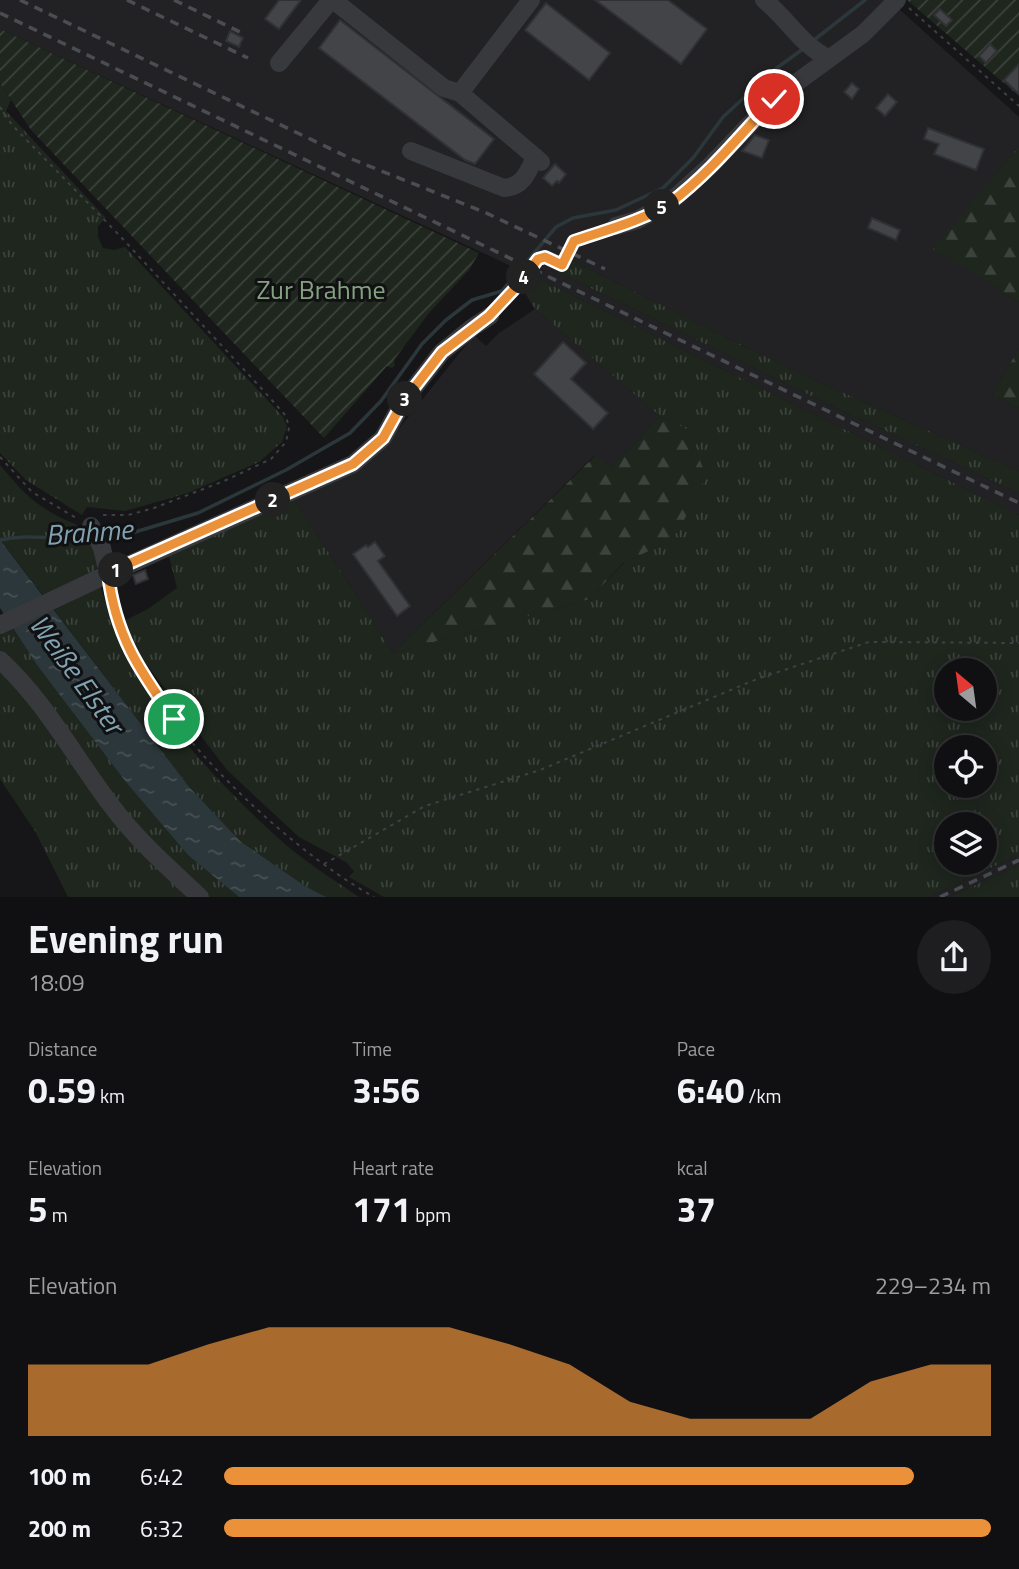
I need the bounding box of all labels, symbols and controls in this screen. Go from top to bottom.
pin [744,69,804,129]
icon: check [755,80,793,118]
pin: 5 [644,190,680,224]
text: 5 [656,192,667,221]
pin: 4 [506,260,542,294]
text: 4 [518,262,529,291]
park label: Zur Brahme [256,270,386,309]
pin: 3 [388,382,422,416]
text: 3 [399,384,410,413]
pin: 2 [256,482,290,518]
text: 2 [267,485,278,514]
water label: Brahme [44,507,136,556]
pin: 1 [99,552,134,588]
text: 1 [110,555,121,584]
water label: Weiße Elster [19,605,137,745]
north arrow [934,658,998,721]
map controls [934,658,997,875]
pin [144,689,204,749]
icon: arrive [155,700,193,738]
button: locate [934,735,997,798]
button: layers [934,812,997,875]
text: Evening run [28,910,224,968]
button: share [917,920,991,994]
text: 18:09 [28,965,85,1000]
text: Distance [28,1034,97,1063]
text: Time [352,1034,392,1063]
text: Pace [677,1034,715,1063]
text: 0.59 [28,1063,96,1117]
text: 3:56 [352,1063,420,1117]
text: 6:40 [677,1063,744,1117]
text: km [96,1081,125,1110]
text: /km [744,1081,781,1110]
text: Elevation [28,1153,102,1182]
text: Heart rate [352,1153,434,1182]
text: kcal [677,1153,708,1182]
text: 5 [28,1182,48,1236]
text: 171 [352,1182,411,1236]
text: 37 [677,1182,716,1236]
text: m [48,1200,68,1229]
text: bpm [411,1200,451,1229]
text: Elevation [28,1268,117,1303]
text: 229–234 m [875,1268,991,1303]
text: 100 m [28,1459,91,1494]
text: 6:42 [140,1459,184,1494]
text: 200 m [28,1511,91,1546]
text: 6:32 [140,1511,184,1546]

